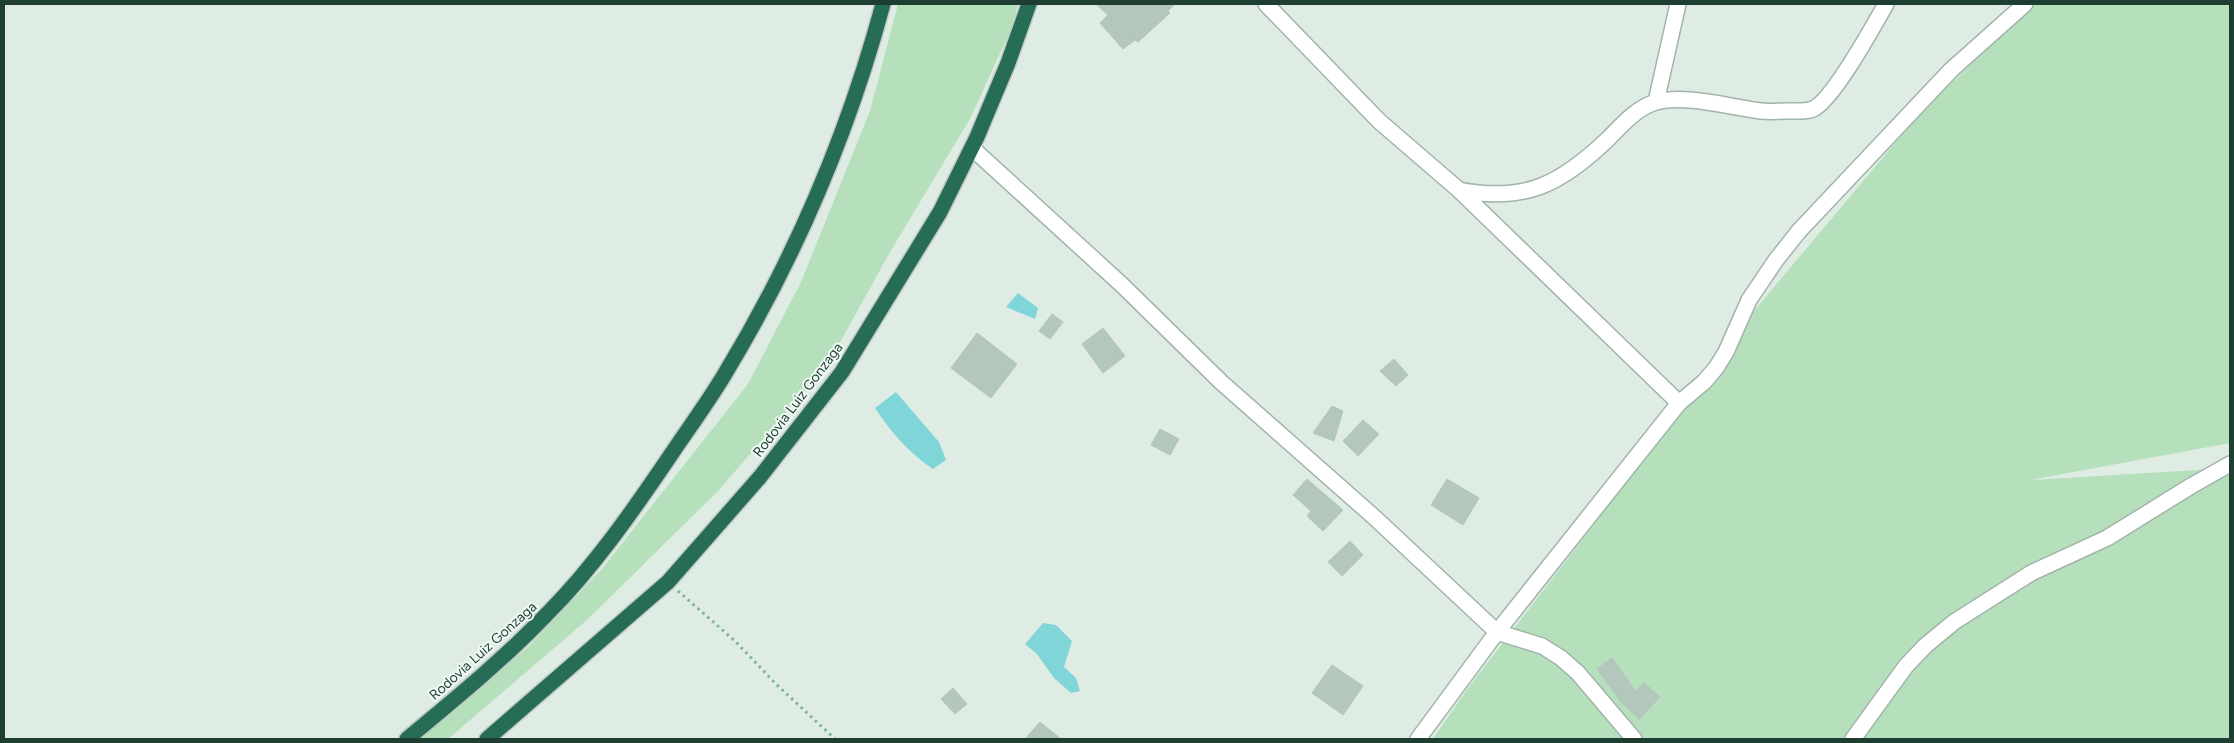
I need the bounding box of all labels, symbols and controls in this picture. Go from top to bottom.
street label: Rodovia Luiz Gonzaga [749,339,847,461]
street label: Rodovia Luiz Gonzaga [426,598,540,704]

